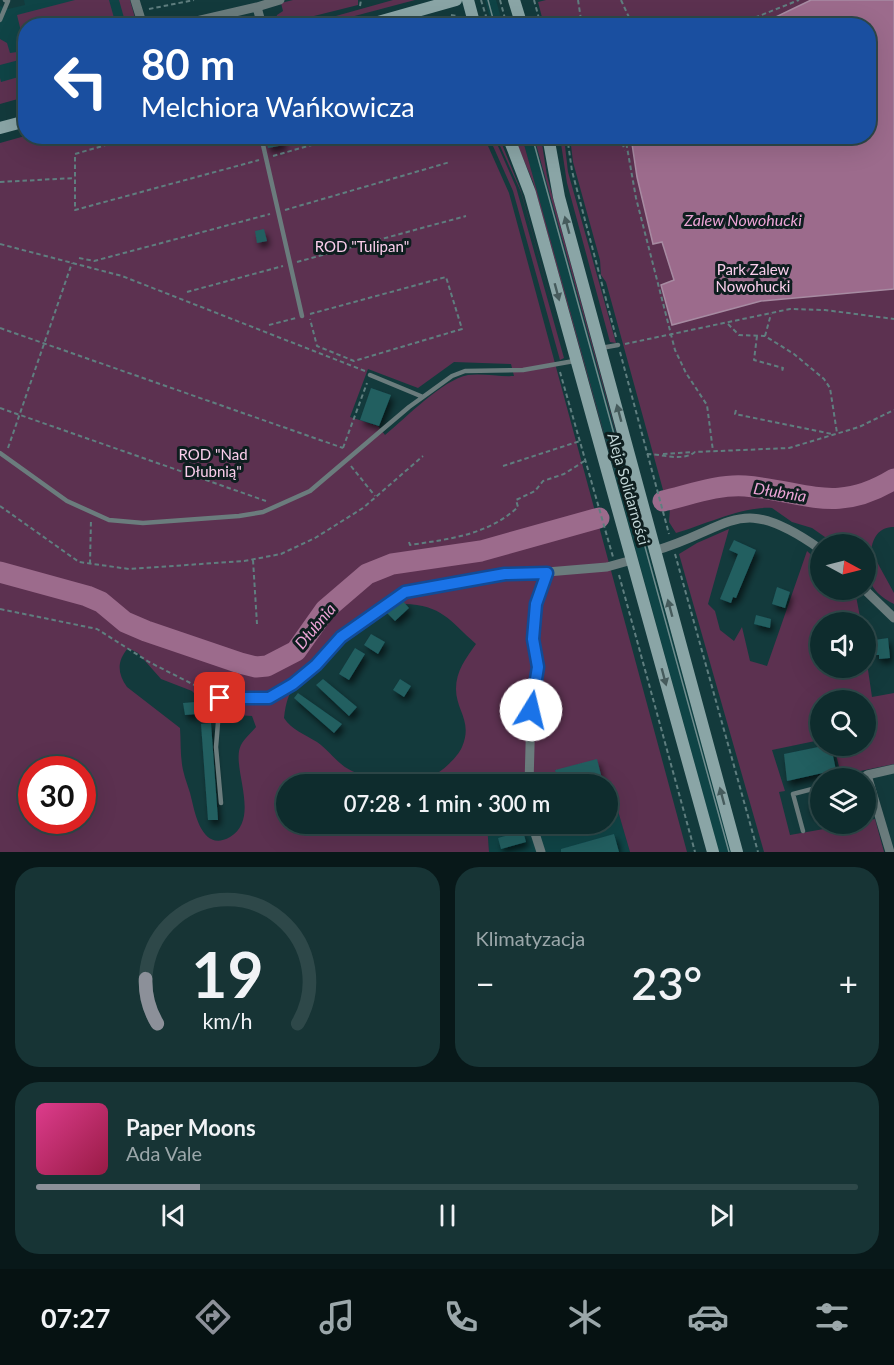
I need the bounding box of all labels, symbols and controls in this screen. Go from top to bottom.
text: 80 m [141,39,235,89]
icon: left [42,42,120,120]
text: Melchiora Wańkowicza [141,90,415,123]
water label: Zalew Nowohucki [683,210,802,229]
one-way arrow [562,216,571,234]
park label: ROD "Tulipan" [315,237,409,255]
park label: Park Zalew Nowohucki [716,260,790,295]
one-way arrow [553,283,562,301]
one-way arrow [613,403,623,422]
street label: Aleja Solidarności [604,431,654,547]
park label: ROD "Nad Dłubnią" [178,445,248,480]
water label: Dłubnia [752,478,808,505]
north arrow [810,534,876,600]
map controls [810,534,876,834]
one-way arrow [665,598,674,616]
water label: Dłubnia [290,599,339,652]
button: sound [810,612,876,678]
one-way arrow [660,668,670,686]
pin [194,672,245,723]
position arrow [499,678,563,742]
icon: arrive [203,681,236,714]
button: search [810,690,876,756]
speed limit sign: 30 [18,756,96,834]
button: layers [810,768,876,834]
one-way arrow [717,786,726,804]
text: 07:28 · 1 min · 300 m [344,790,550,817]
text: Klimatyzacja [476,926,585,950]
text: 19 [191,936,263,1011]
text: 23° [631,956,702,1010]
text: − [476,963,495,1003]
text: + [839,963,858,1003]
text: km/h [202,1008,252,1034]
text: Paper Moons [126,1114,256,1141]
text: Ada Vale [126,1141,202,1165]
icon: previous [157,1199,190,1232]
icon: pause [431,1199,464,1232]
icon: next [705,1199,738,1232]
icon: directions [192,1296,234,1338]
icon: music [316,1296,358,1338]
icon: phone [440,1296,482,1338]
icon: climate [564,1296,606,1338]
icon: car [687,1296,729,1338]
icon: filters [811,1296,853,1338]
text: 07:27 [41,1301,110,1334]

